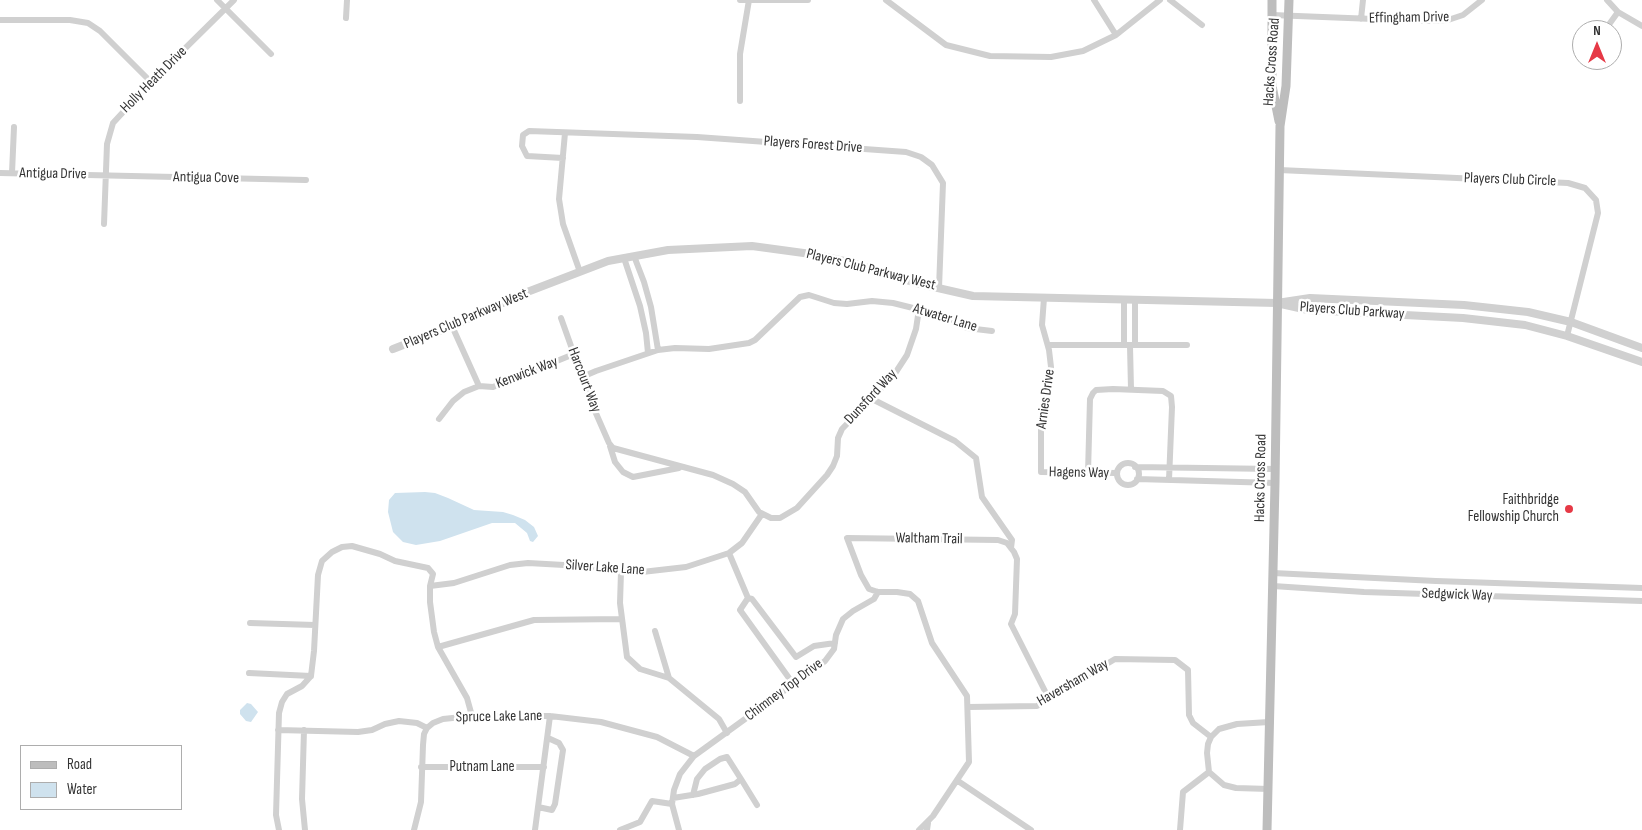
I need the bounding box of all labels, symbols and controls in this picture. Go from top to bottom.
street label: Effingham Drive [1369,8,1449,28]
street label: Hacks Cross Road [1260,17,1284,107]
north arrow [1572,20,1622,70]
text: N [1593,22,1601,39]
street label: Holly Heath Drive [117,43,191,117]
street label: Players Forest Drive [763,133,863,157]
street label: Antigua Drive [19,164,87,184]
street label: Antigua Cove [173,168,239,188]
street label: Players Club Circle [1464,169,1556,191]
street label: Players Club Parkway West [804,245,938,295]
street label: Players Club Parkway West [401,285,531,353]
street label: Players Club Parkway [1299,298,1405,324]
street label: Atwater Lane [911,300,979,336]
street label: Harcourt Way [563,345,605,415]
street label: Kenwick Way [493,353,561,393]
street label: Dunsford Way [841,366,901,428]
street label: Arnies Drive [1033,368,1059,430]
street label: Hacks Cross Road [1251,434,1271,522]
street label: Hagens Way [1049,463,1109,483]
place label: Faithbridge Fellowship Church [1468,491,1559,526]
marker: Faithbridge Fellowship Church [1563,503,1575,515]
street label: Waltham Trail [895,529,963,549]
street label: Silver Lake Lane [565,556,645,580]
street label: Sedgwick Way [1421,585,1493,605]
street label: Chimney Top Drive [742,655,826,725]
street label: Haversham Way [1034,655,1112,711]
street label: Spruce Lake Lane [456,707,542,727]
legend [20,745,182,810]
text: Road [67,755,92,774]
street label: Putnam Lane [449,758,515,776]
text: Water [67,780,97,799]

